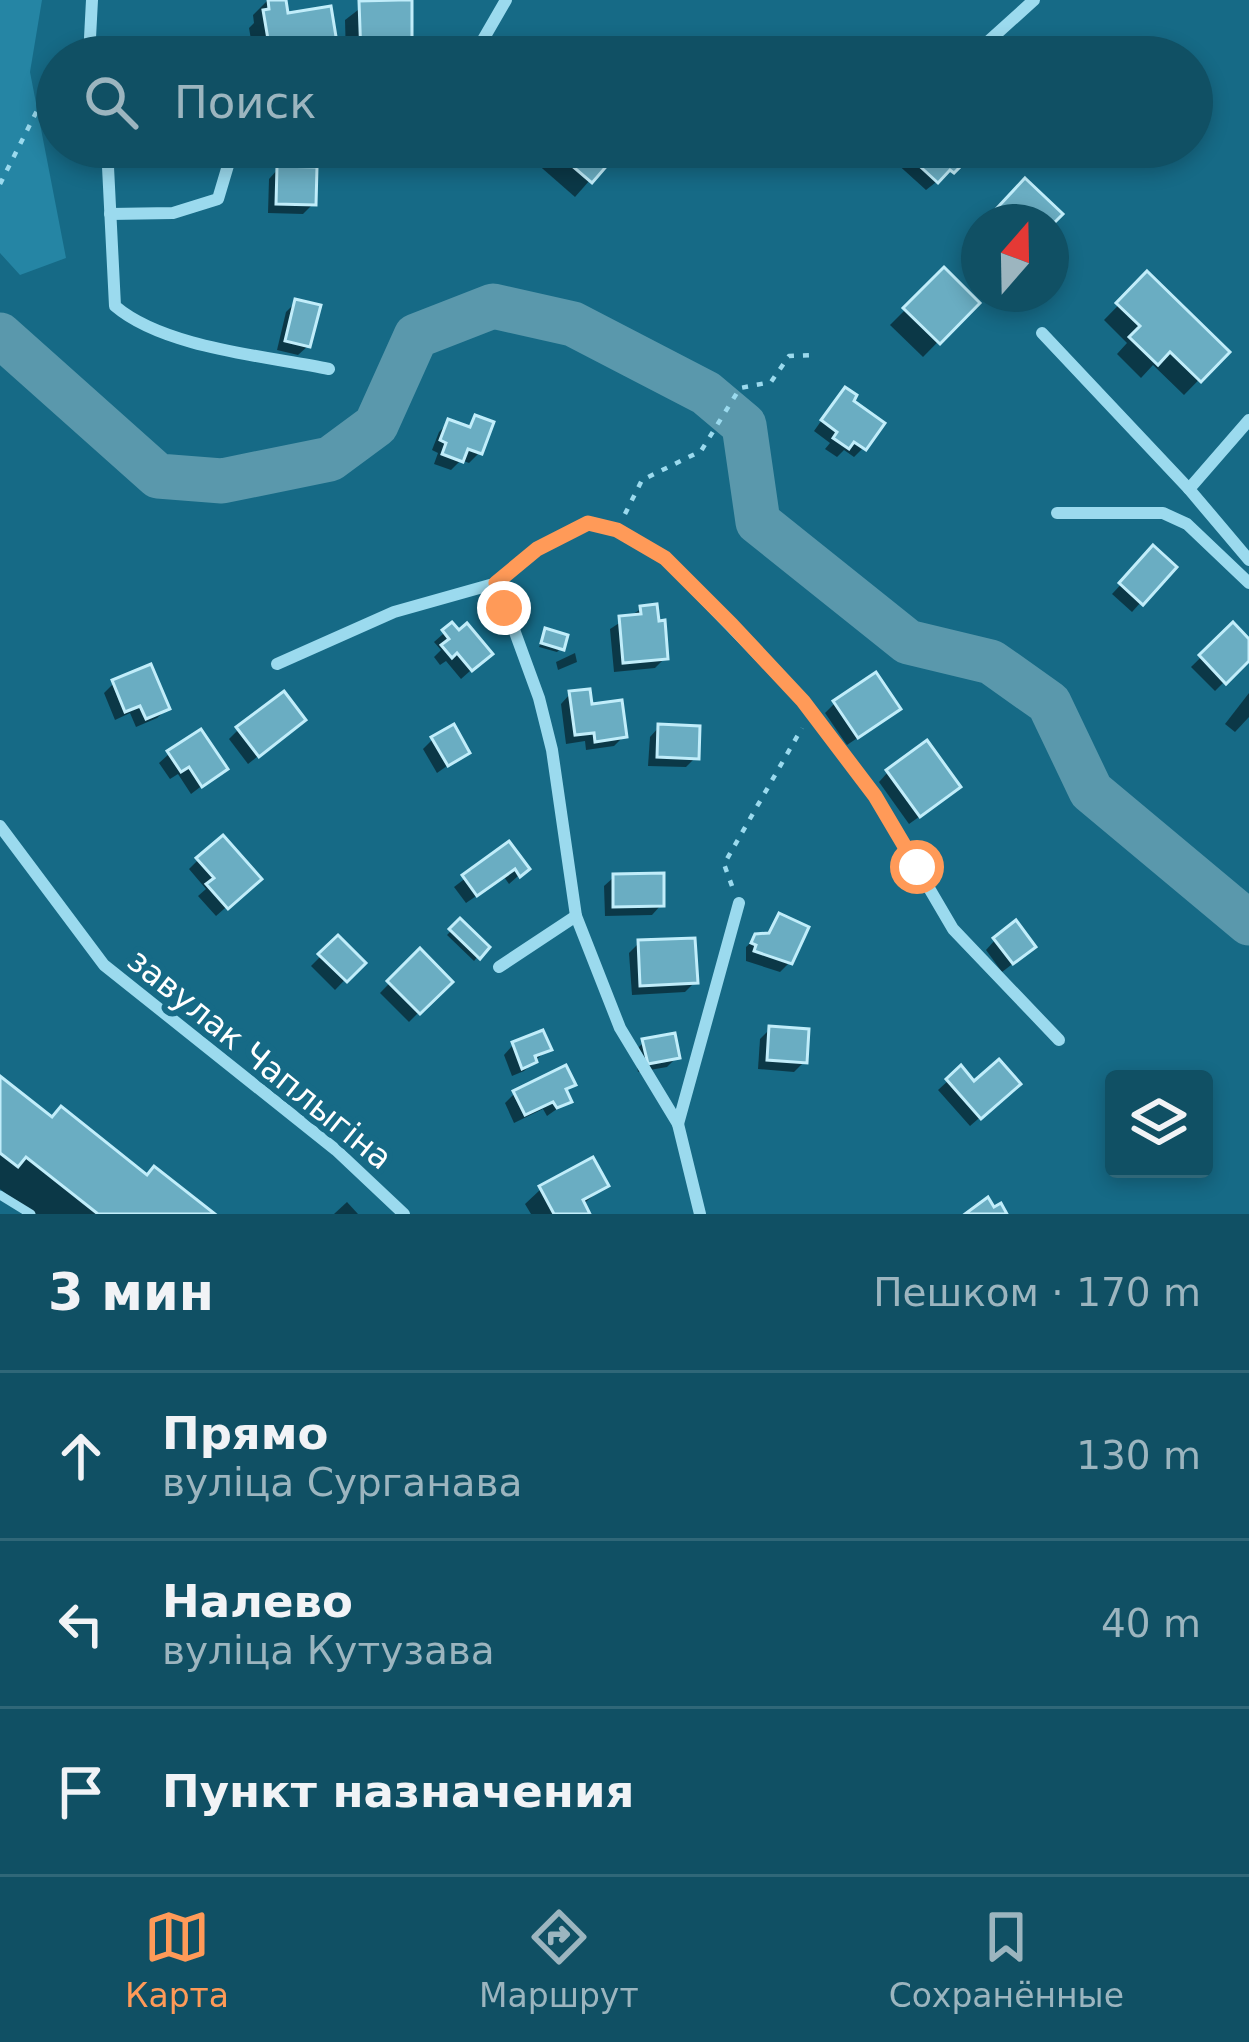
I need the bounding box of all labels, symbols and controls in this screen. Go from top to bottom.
search box [36,36,1213,168]
icon: search [78,69,144,135]
text: Поиск [174,76,317,129]
north arrow [961,204,1069,312]
route end [477,581,531,635]
route start [890,840,944,894]
street label: завулак Чаплыгіна [120,941,400,1177]
map controls [1105,1070,1213,1178]
button: layers [1105,1070,1213,1178]
text: 3 мин [48,1263,214,1322]
text: Пешком · 170 m [873,1270,1201,1315]
text: Прямо [162,1407,328,1460]
icon: ahead [48,1423,114,1489]
text: 130 m [1076,1433,1201,1478]
text: вуліца Сурганава [162,1460,522,1505]
text: Налево [162,1575,353,1628]
icon: left [48,1591,114,1657]
text: 40 m [1101,1601,1201,1646]
text: вуліца Кутузава [162,1628,495,1673]
icon: arrive [48,1759,114,1825]
text: Пункт назначения [162,1765,634,1818]
tab: Карта [125,1904,229,2015]
tab: Маршрут [479,1904,639,2015]
tab: Сохранённые [889,1904,1124,2015]

